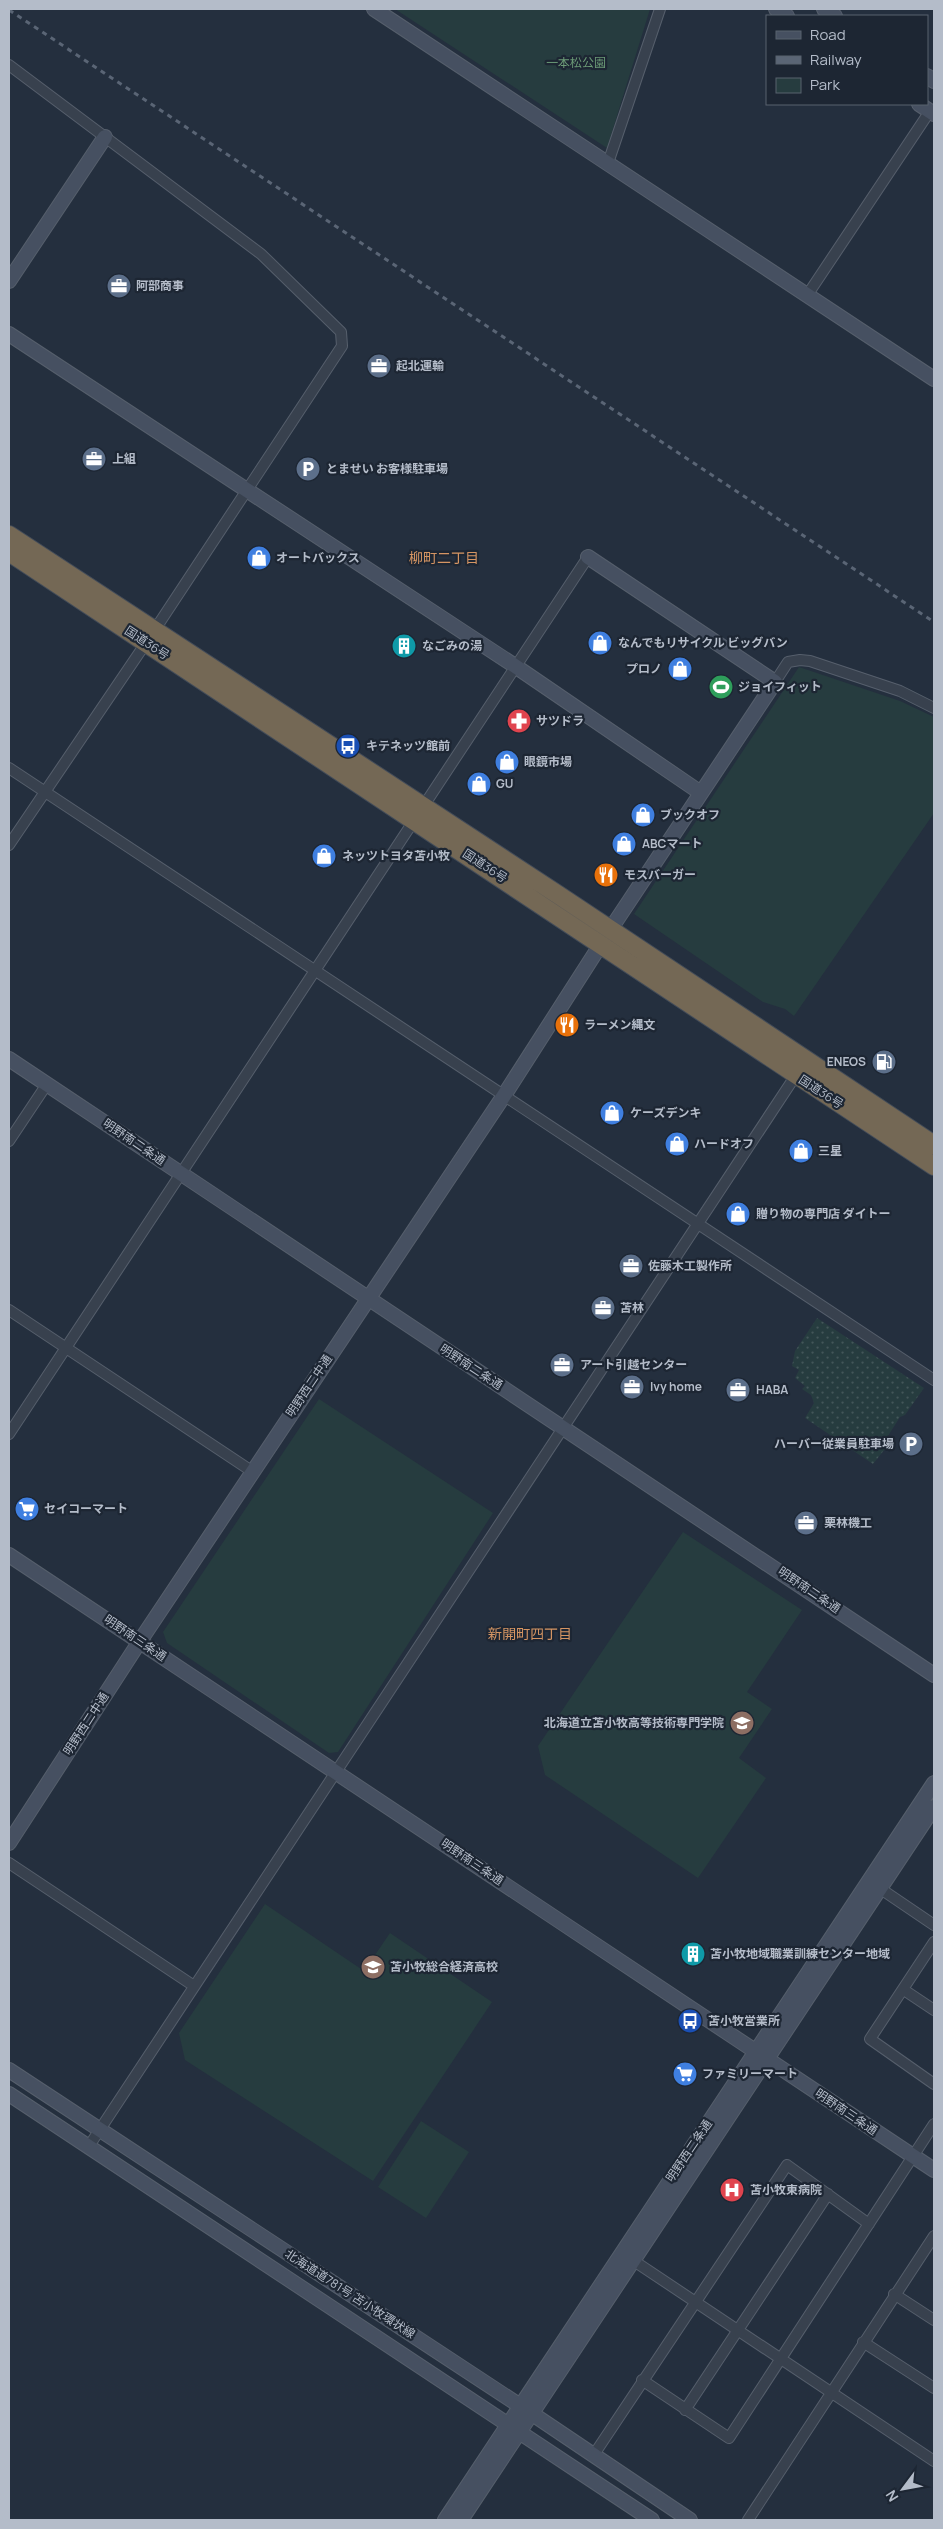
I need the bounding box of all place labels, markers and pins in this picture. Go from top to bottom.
office icon: 阿部商事 [106,273,132,299]
place label: 阿部商事 [136,277,184,294]
office icon: 起北運輸 [366,353,392,379]
place label: 起北運輸 [396,357,444,374]
office icon: 上組 [81,446,107,472]
place label: 上組 [112,450,136,467]
parking icon: とませい お客様駐車場 [295,456,321,482]
place label: とませい お客様駐車場 [326,460,448,477]
shop icon: オートバックス [246,545,272,571]
place label: オートバックス [276,549,360,566]
shop icon: なんでもリサイクル ビッグバン [587,630,613,656]
building icon: なごみの湯 [391,633,417,659]
place label: なんでもリサイクル ビッグバン [618,634,788,651]
place label: なごみの湯 [422,637,482,654]
shop icon: プロノ [667,656,693,682]
place label: プロノ [626,660,662,677]
sports icon: ジョイフィット [708,674,734,700]
place label: ジョイフィット [738,678,822,695]
pharmacy icon: サツドラ [506,708,532,734]
place label: サツドラ [536,712,584,729]
bus stop icon: キテネッツ館前 [335,733,361,759]
place label: キテネッツ館前 [366,737,450,754]
shop icon: 眼鏡市場 [494,749,520,775]
place label: 眼鏡市場 [524,753,572,770]
shop icon: GU [466,771,492,797]
place label: GU [496,775,513,792]
shop icon: ブックオフ [630,802,656,828]
place label: ブックオフ [660,806,720,823]
shop icon: ABCマート [611,831,637,857]
place label: ABCマート [642,835,702,852]
shop icon: ネッツトヨタ苫小牧 [311,843,337,869]
place label: ネッツトヨタ苫小牧 [342,847,450,864]
restaurant icon: モスバーガー [593,862,619,888]
place label: モスバーガー [624,866,696,883]
restaurant icon: ラーメン縄文 [554,1012,580,1038]
place label: ラーメン縄文 [584,1016,656,1033]
fuel station icon: ENEOS [871,1049,897,1075]
place label: ENEOS [827,1053,866,1070]
shop icon: ケーズデンキ [599,1100,625,1126]
place label: ケーズデンキ [630,1104,701,1121]
shop icon: ハードオフ [664,1131,690,1157]
place label: ハードオフ [694,1135,754,1152]
shop icon: 三星 [788,1138,814,1164]
place label: 三星 [818,1142,842,1159]
shop icon: 贈り物の専門店 ダイトー [725,1201,751,1227]
place label: 贈り物の専門店 ダイトー [756,1205,890,1222]
office icon: 佐藤木工製作所 [618,1253,644,1279]
place label: 佐藤木工製作所 [648,1257,732,1274]
office icon: 苫林 [590,1295,616,1321]
place label: 苫林 [620,1299,644,1316]
office icon: アート引越センター [549,1352,575,1378]
place label: アート引越センター [580,1356,687,1373]
office icon: lvy home [619,1374,645,1400]
office icon: HABA [725,1377,751,1403]
place label: lvy home [650,1378,702,1395]
place label: HABA [756,1381,788,1398]
parking icon: ハーバー従業員駐車場 [898,1431,924,1457]
place label: ハーバー従業員駐車場 [774,1435,894,1452]
supermarket icon: セイコーマート [14,1496,40,1522]
place label: セイコーマート [44,1500,128,1517]
office icon: 栗林機工 [793,1510,819,1536]
place label: 栗林機工 [824,1514,872,1531]
school or university icon: 北海道立苫小牧高等技術専門学院 [729,1710,755,1736]
place label: 北海道立苫小牧高等技術専門学院 [544,1714,724,1731]
building icon: 苫小牧地域職業訓練センター地域 [680,1941,706,1967]
place label: 苫小牧地域職業訓練センター地域 [710,1945,890,1962]
school or university icon: 苫小牧総合経済高校 [360,1954,386,1980]
place label: 苫小牧総合経済高校 [390,1958,498,1975]
bus stop icon: 苫小牧営業所 [677,2008,703,2034]
place label: 苫小牧営業所 [708,2012,780,2029]
supermarket icon: ファミリーマート [672,2061,698,2087]
place label: ファミリーマート [702,2065,798,2082]
hospital icon: 苫小牧東病院 [719,2177,745,2203]
place label: 苫小牧東病院 [750,2181,822,2198]

